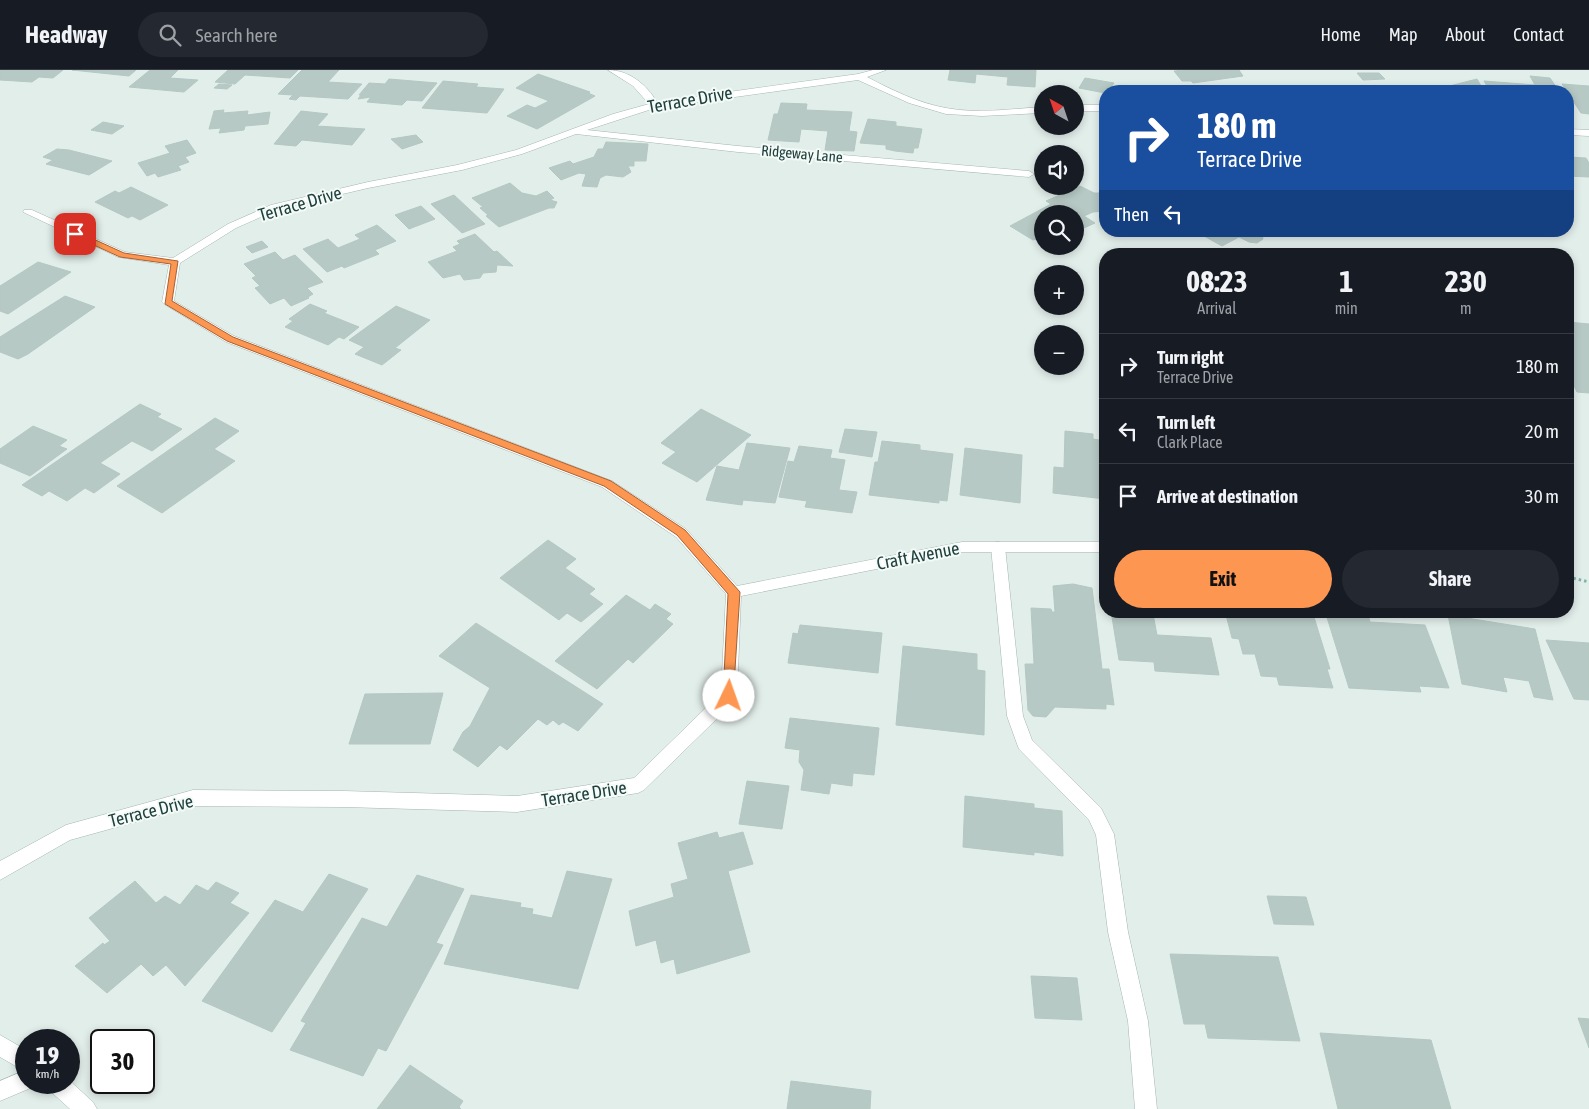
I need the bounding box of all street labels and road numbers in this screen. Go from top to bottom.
street label: Terrace Drive [646,82,734,117]
street label: Ridgeway Lane [761,141,844,166]
street label: Terrace Drive [256,182,344,225]
street label: Craft Avenue [875,537,961,574]
street label: Terrace Drive [540,776,628,811]
street label: Terrace Drive [107,790,195,831]

